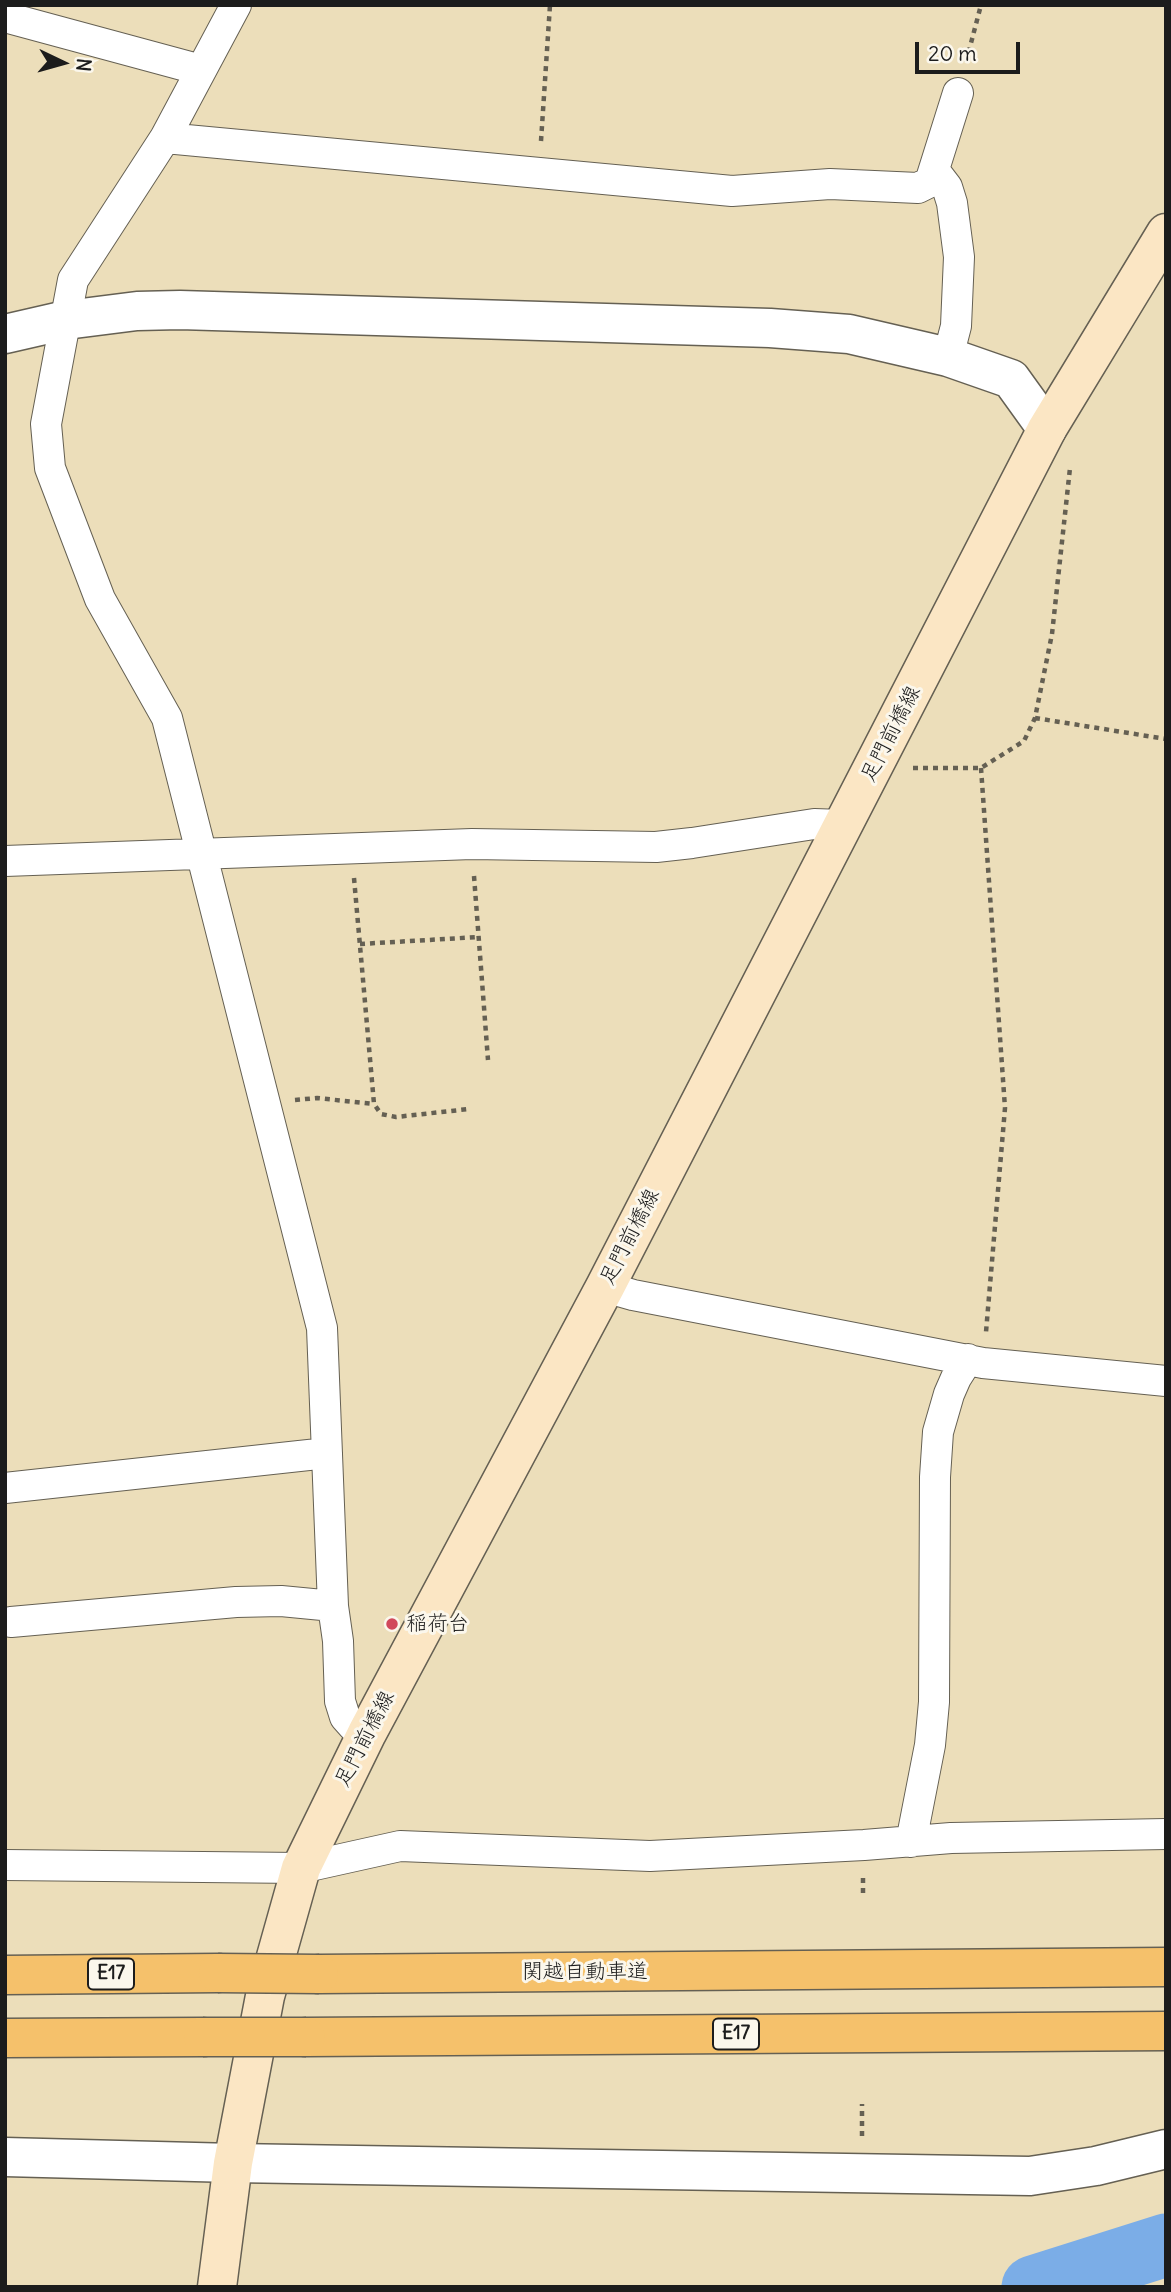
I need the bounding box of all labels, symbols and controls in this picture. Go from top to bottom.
north arrow [28,28,98,98]
scale bar [919,28,1024,72]
text: 20 m [928,40,977,67]
text: N [71,57,96,72]
street label: 足門前橋線 [856,682,926,786]
street label: 足門前橋線 [595,1185,665,1289]
place label: 稲荷台 [406,1611,469,1637]
marker: 稲荷台 [384,1616,400,1632]
street label: 足門前橋線 [330,1687,400,1791]
road number: E17 [88,1958,134,1990]
street label: 関越自動車道 [522,1959,648,1985]
road number: E17 [713,2018,759,2050]

